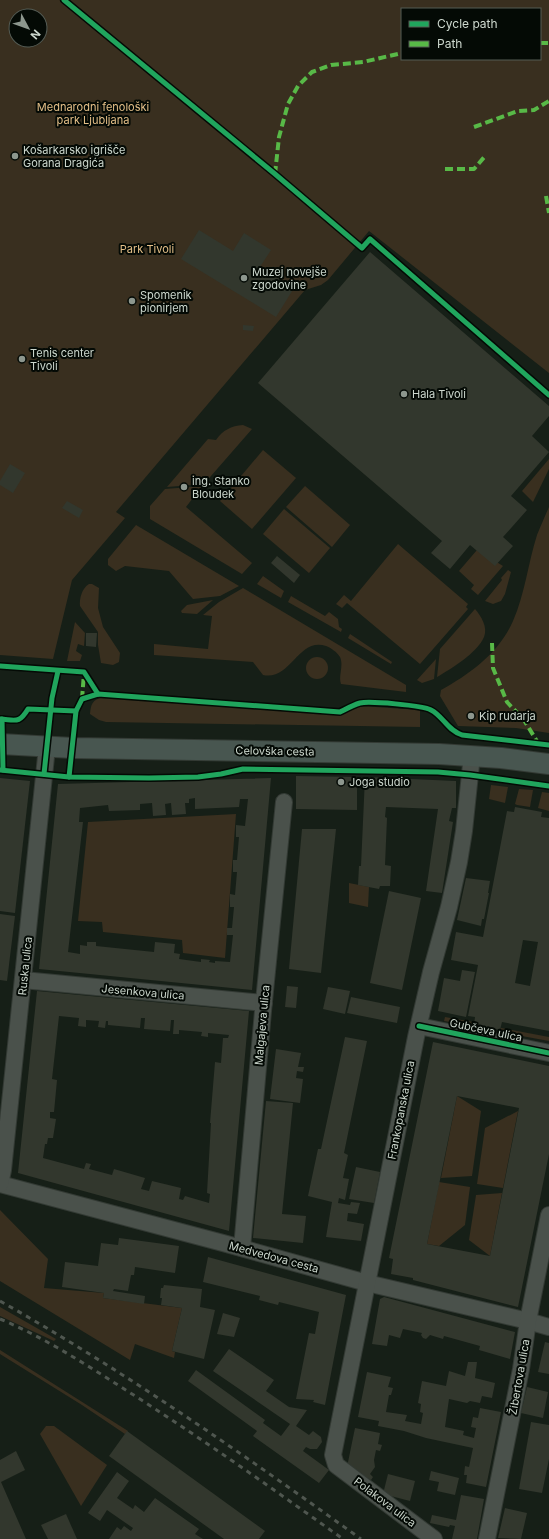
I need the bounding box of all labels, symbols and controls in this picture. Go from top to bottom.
north arrow [8,8,48,48]
legend [401,8,541,60]
text: Cycle path [437,16,498,31]
text: N [28,27,44,42]
text: Path [437,36,462,51]
park label: Mednarodni fenološki park Ljubljana [37,100,149,127]
place label: Košarkarsko igrišče Gorana Dragića [23,143,125,170]
marker: Košarkarsko igrišče Gorana Dragića [10,151,20,161]
park label: Park Tivoli [120,242,174,256]
place label: Muzej novejše zgodovine [252,265,327,292]
marker: Muzej novejše zgodovine [239,273,249,283]
place label: Spomenik pionirjem [140,288,192,315]
marker: Spomenik pionirjem [127,296,137,306]
place label: Tenis center Tivoli [30,346,94,373]
marker: Tenis center Tivoli [17,354,27,364]
place label: Hala Tivoli [412,387,466,401]
marker: Hala Tivoli [399,389,409,399]
place label: ing. Stanko Bloudek [192,474,250,501]
marker: ing. Stanko Bloudek [179,482,189,492]
place label: Kip rudarja [479,709,536,723]
marker: Kip rudarja [466,711,476,721]
street label: Celovška cesta [235,743,315,759]
place label: Joga studio [349,775,410,789]
marker: Joga studio [336,777,346,787]
street label: Ruska ulica [15,936,35,996]
street label: Jesenkova ulica [101,981,185,1003]
street label: Malgajeva ulica [252,984,272,1066]
street label: Gubčeva ulica [448,1015,524,1045]
street label: Frankopanska ulica [385,1059,417,1161]
street label: Medvedova cesta [228,1238,320,1276]
street label: Žibertova ulica [505,1338,533,1416]
street label: Polakova ulica [351,1474,419,1530]

